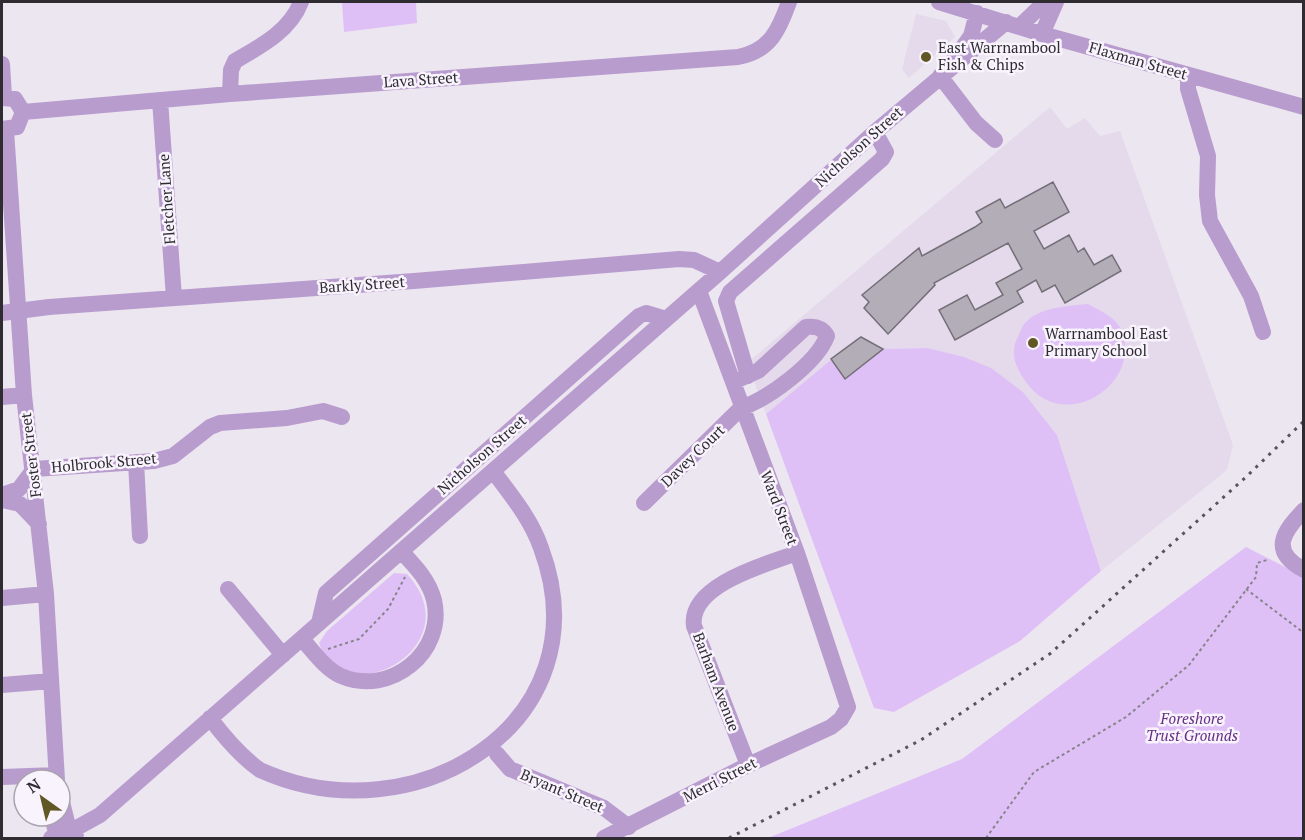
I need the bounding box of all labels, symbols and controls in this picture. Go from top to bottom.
street label: Flaxman Street [1087,36,1190,84]
place label: East Warrnambool Fish & Chips [938,37,1061,74]
marker: East Warrnambool Fish & Chips [919,50,933,64]
street label: Lava Street [383,66,459,92]
street label: Nicholson Street [810,101,907,191]
street label: Fletcher Lane [153,153,179,245]
street label: Barkly Street [318,271,406,297]
place label: Warrnambool East Primary School [1045,323,1168,360]
marker: Warrnambool East Primary School [1026,336,1040,350]
street label: Nicholson Street [433,410,530,498]
street label: Foster Street [15,411,45,499]
street label: Davey Court [656,419,729,491]
street label: Holbrook Street [50,447,158,477]
street label: Ward Street [757,467,803,548]
street label: Barham Avenue [689,629,745,734]
park label: Foreshore Trust Grounds [1146,708,1238,745]
street label: Merri Street [679,752,760,806]
street label: Bryant Street [518,764,607,817]
north arrow [12,768,72,828]
text: N [22,773,45,798]

